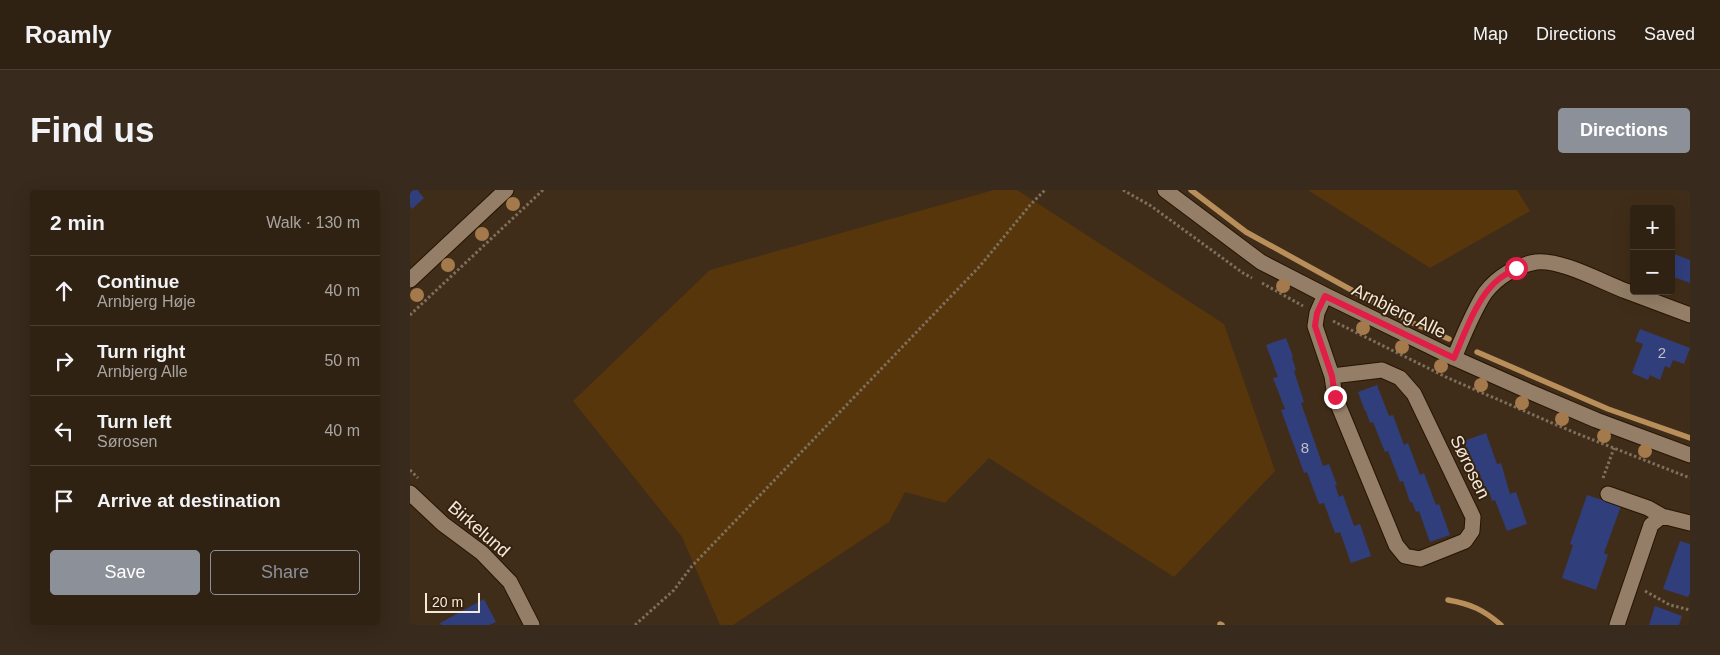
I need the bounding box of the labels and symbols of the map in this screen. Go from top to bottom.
route start [1505,257,1528,280]
street label: Arnbjerg Alle [1349,280,1449,342]
house number: 2 [1658,344,1666,361]
route end [1324,386,1347,409]
street label: Sørosen [1446,432,1494,502]
house number: 8 [1301,439,1309,456]
street label: Birkelund [444,497,514,561]
scale bar [425,590,480,613]

